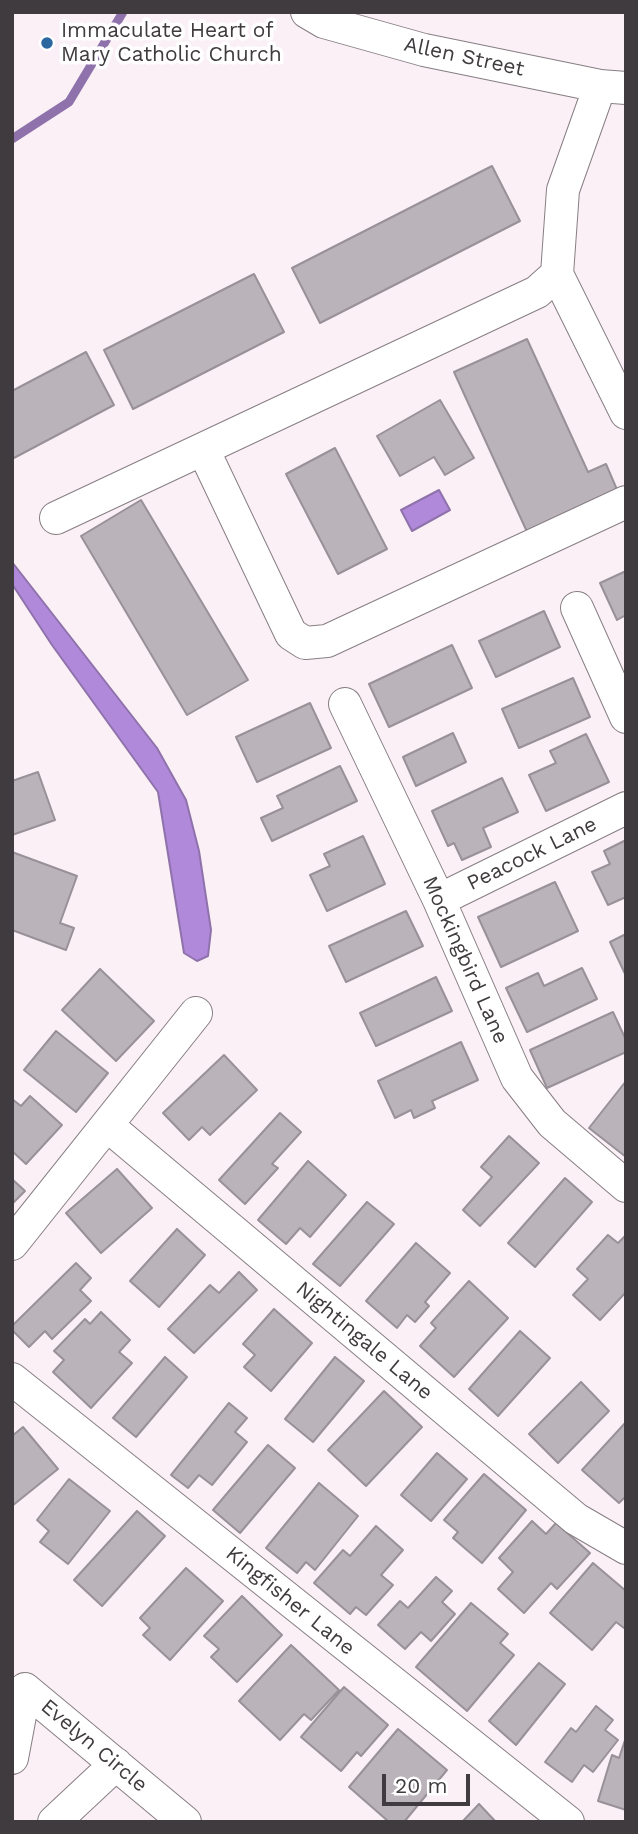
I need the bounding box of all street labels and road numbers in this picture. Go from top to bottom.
street label: Allen Street [402,32,526,82]
street label: Peacock Lane [463,812,601,896]
street label: Mockingbird Lane [417,872,513,1048]
street label: Nightingale Lane [291,1276,437,1406]
street label: Kingfisher Lane [220,1541,360,1661]
street label: Evelyn Circle [36,1694,152,1798]

